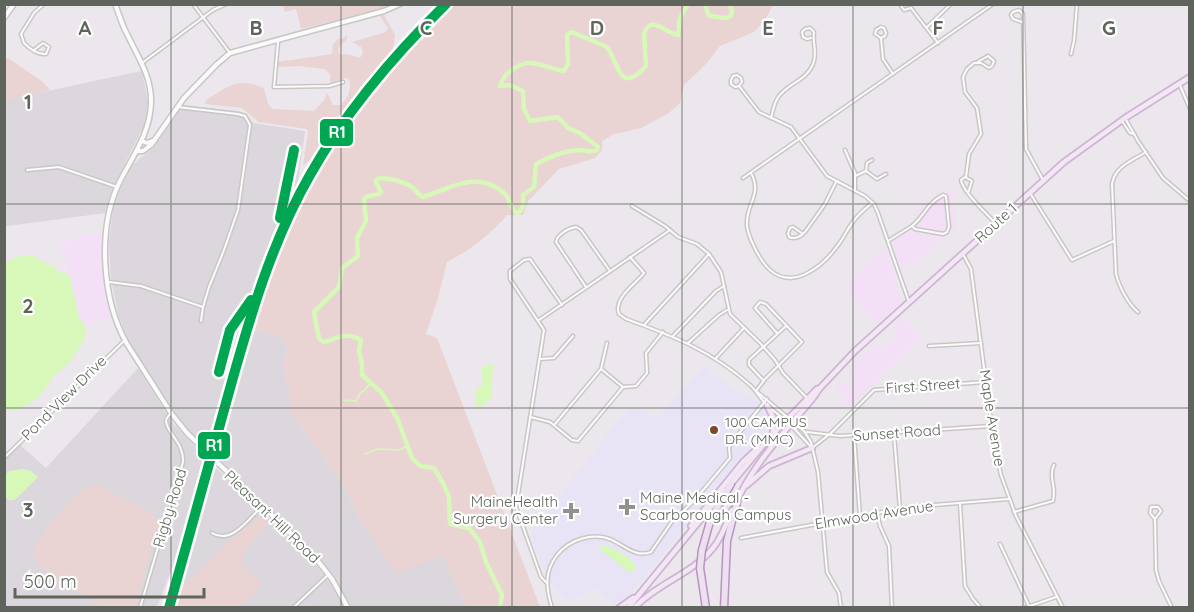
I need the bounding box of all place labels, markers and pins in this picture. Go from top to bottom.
place label: 100 CAMPUS DR. (MMC) [725,413,807,448]
marker: 100 CAMPUS DR. (MMC) [708,424,720,436]
place label: Maine Medical - Scarborough Campus [640,488,791,524]
place label: MaineHealth Surgery Center [453,492,558,528]
marker: Maine Medical - Scarborough Campus [618,498,636,516]
marker: MaineHealth Surgery Center [562,502,580,520]

